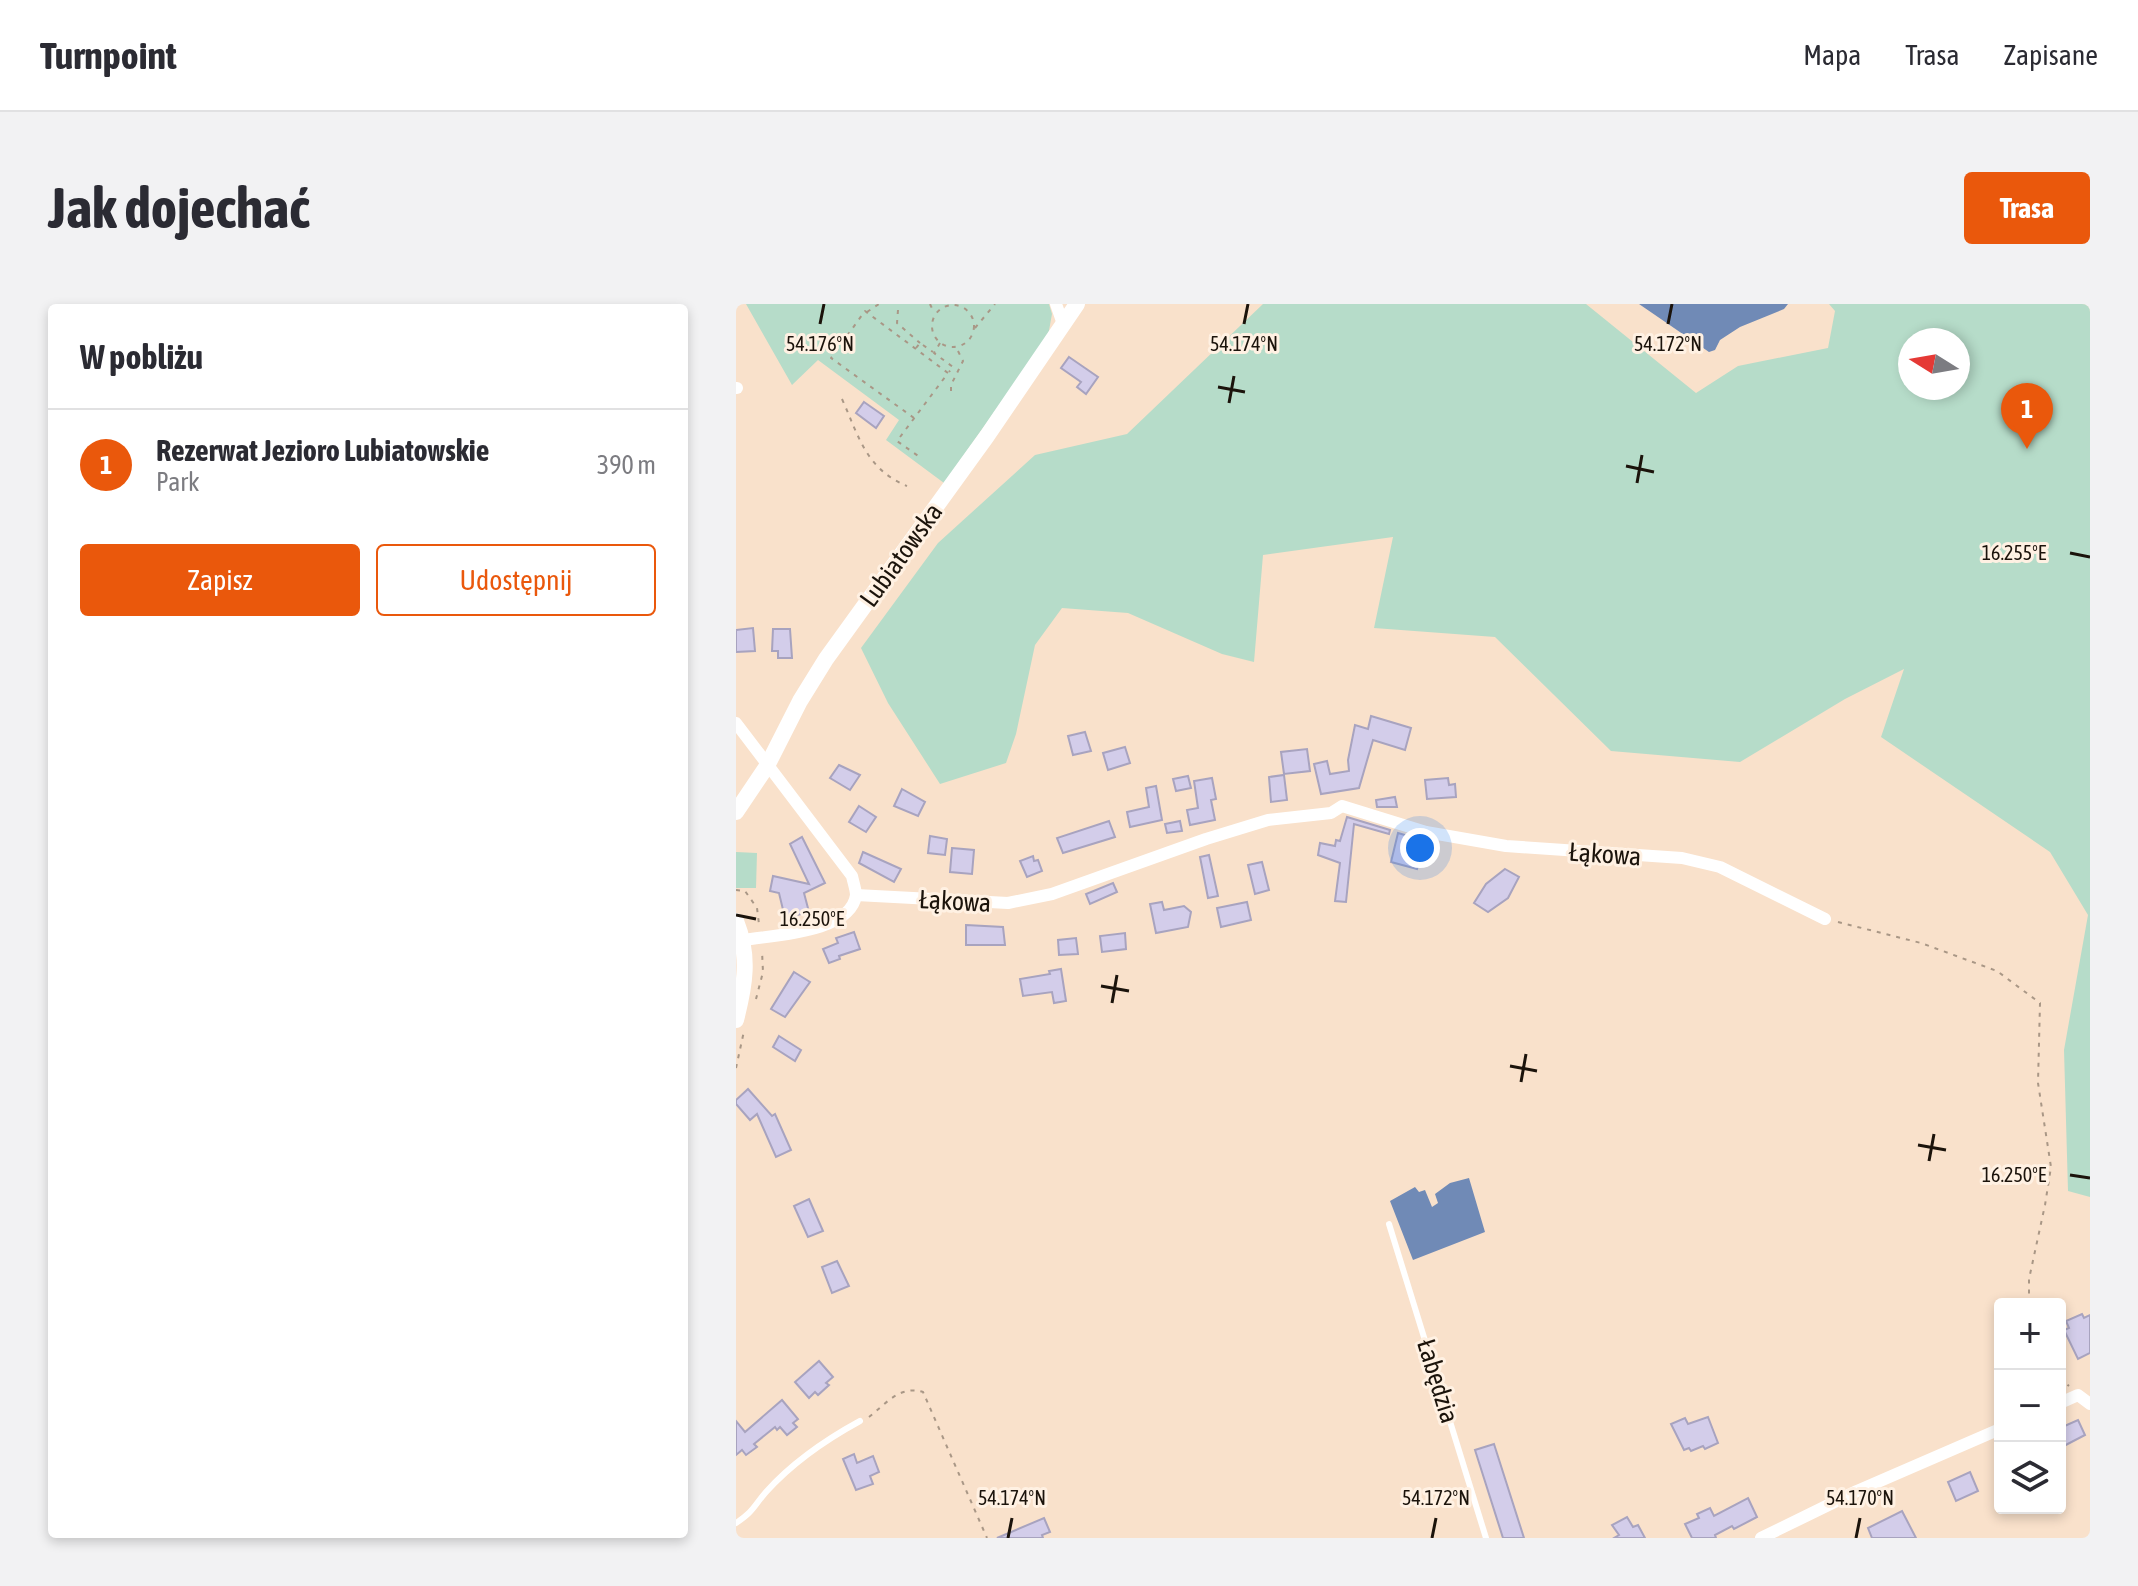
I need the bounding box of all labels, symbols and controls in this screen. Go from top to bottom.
text: Turnpoint [40,34,177,77]
text: Mapa [1803,39,1861,71]
text: Trasa [1905,39,1959,71]
text: Zapisane [2003,39,2098,71]
button: Trasa [1964,172,2090,244]
text: Jak dojechać [48,176,310,240]
north arrow [1898,328,1970,400]
text: 54.176°N [786,332,854,355]
text: 54.174°N [1210,332,1278,355]
text: 54.172°N [1634,332,1702,355]
text: W pobliżu [80,337,203,376]
pin: 1 [2001,383,2053,449]
text: Rezerwat Jezioro Lubiatowskie [156,433,489,467]
text: 1 [100,450,112,480]
text: 390 m [597,450,656,480]
text: Park [156,467,199,497]
street label: Lubiatowska [853,497,949,613]
text: 16.255°E [1982,541,2047,564]
button: Zapisz [80,544,360,616]
button: Udostępnij [376,544,656,616]
your location [1400,828,1440,868]
street label: Łąkowa [1568,837,1642,871]
street label: Łąkowa [918,884,992,918]
text: 16.250°E [780,907,845,930]
text: 16.250°E [1982,1163,2047,1186]
map controls [1994,1298,2066,1514]
button: + [1994,1298,2066,1370]
street label: Łabędzia [1411,1336,1465,1426]
button: − [1994,1370,2066,1442]
button: layers [1994,1442,2066,1514]
text: 54.174°N [978,1486,1046,1509]
text: 54.172°N [1402,1486,1470,1509]
text: 54.170°N [1826,1486,1894,1509]

